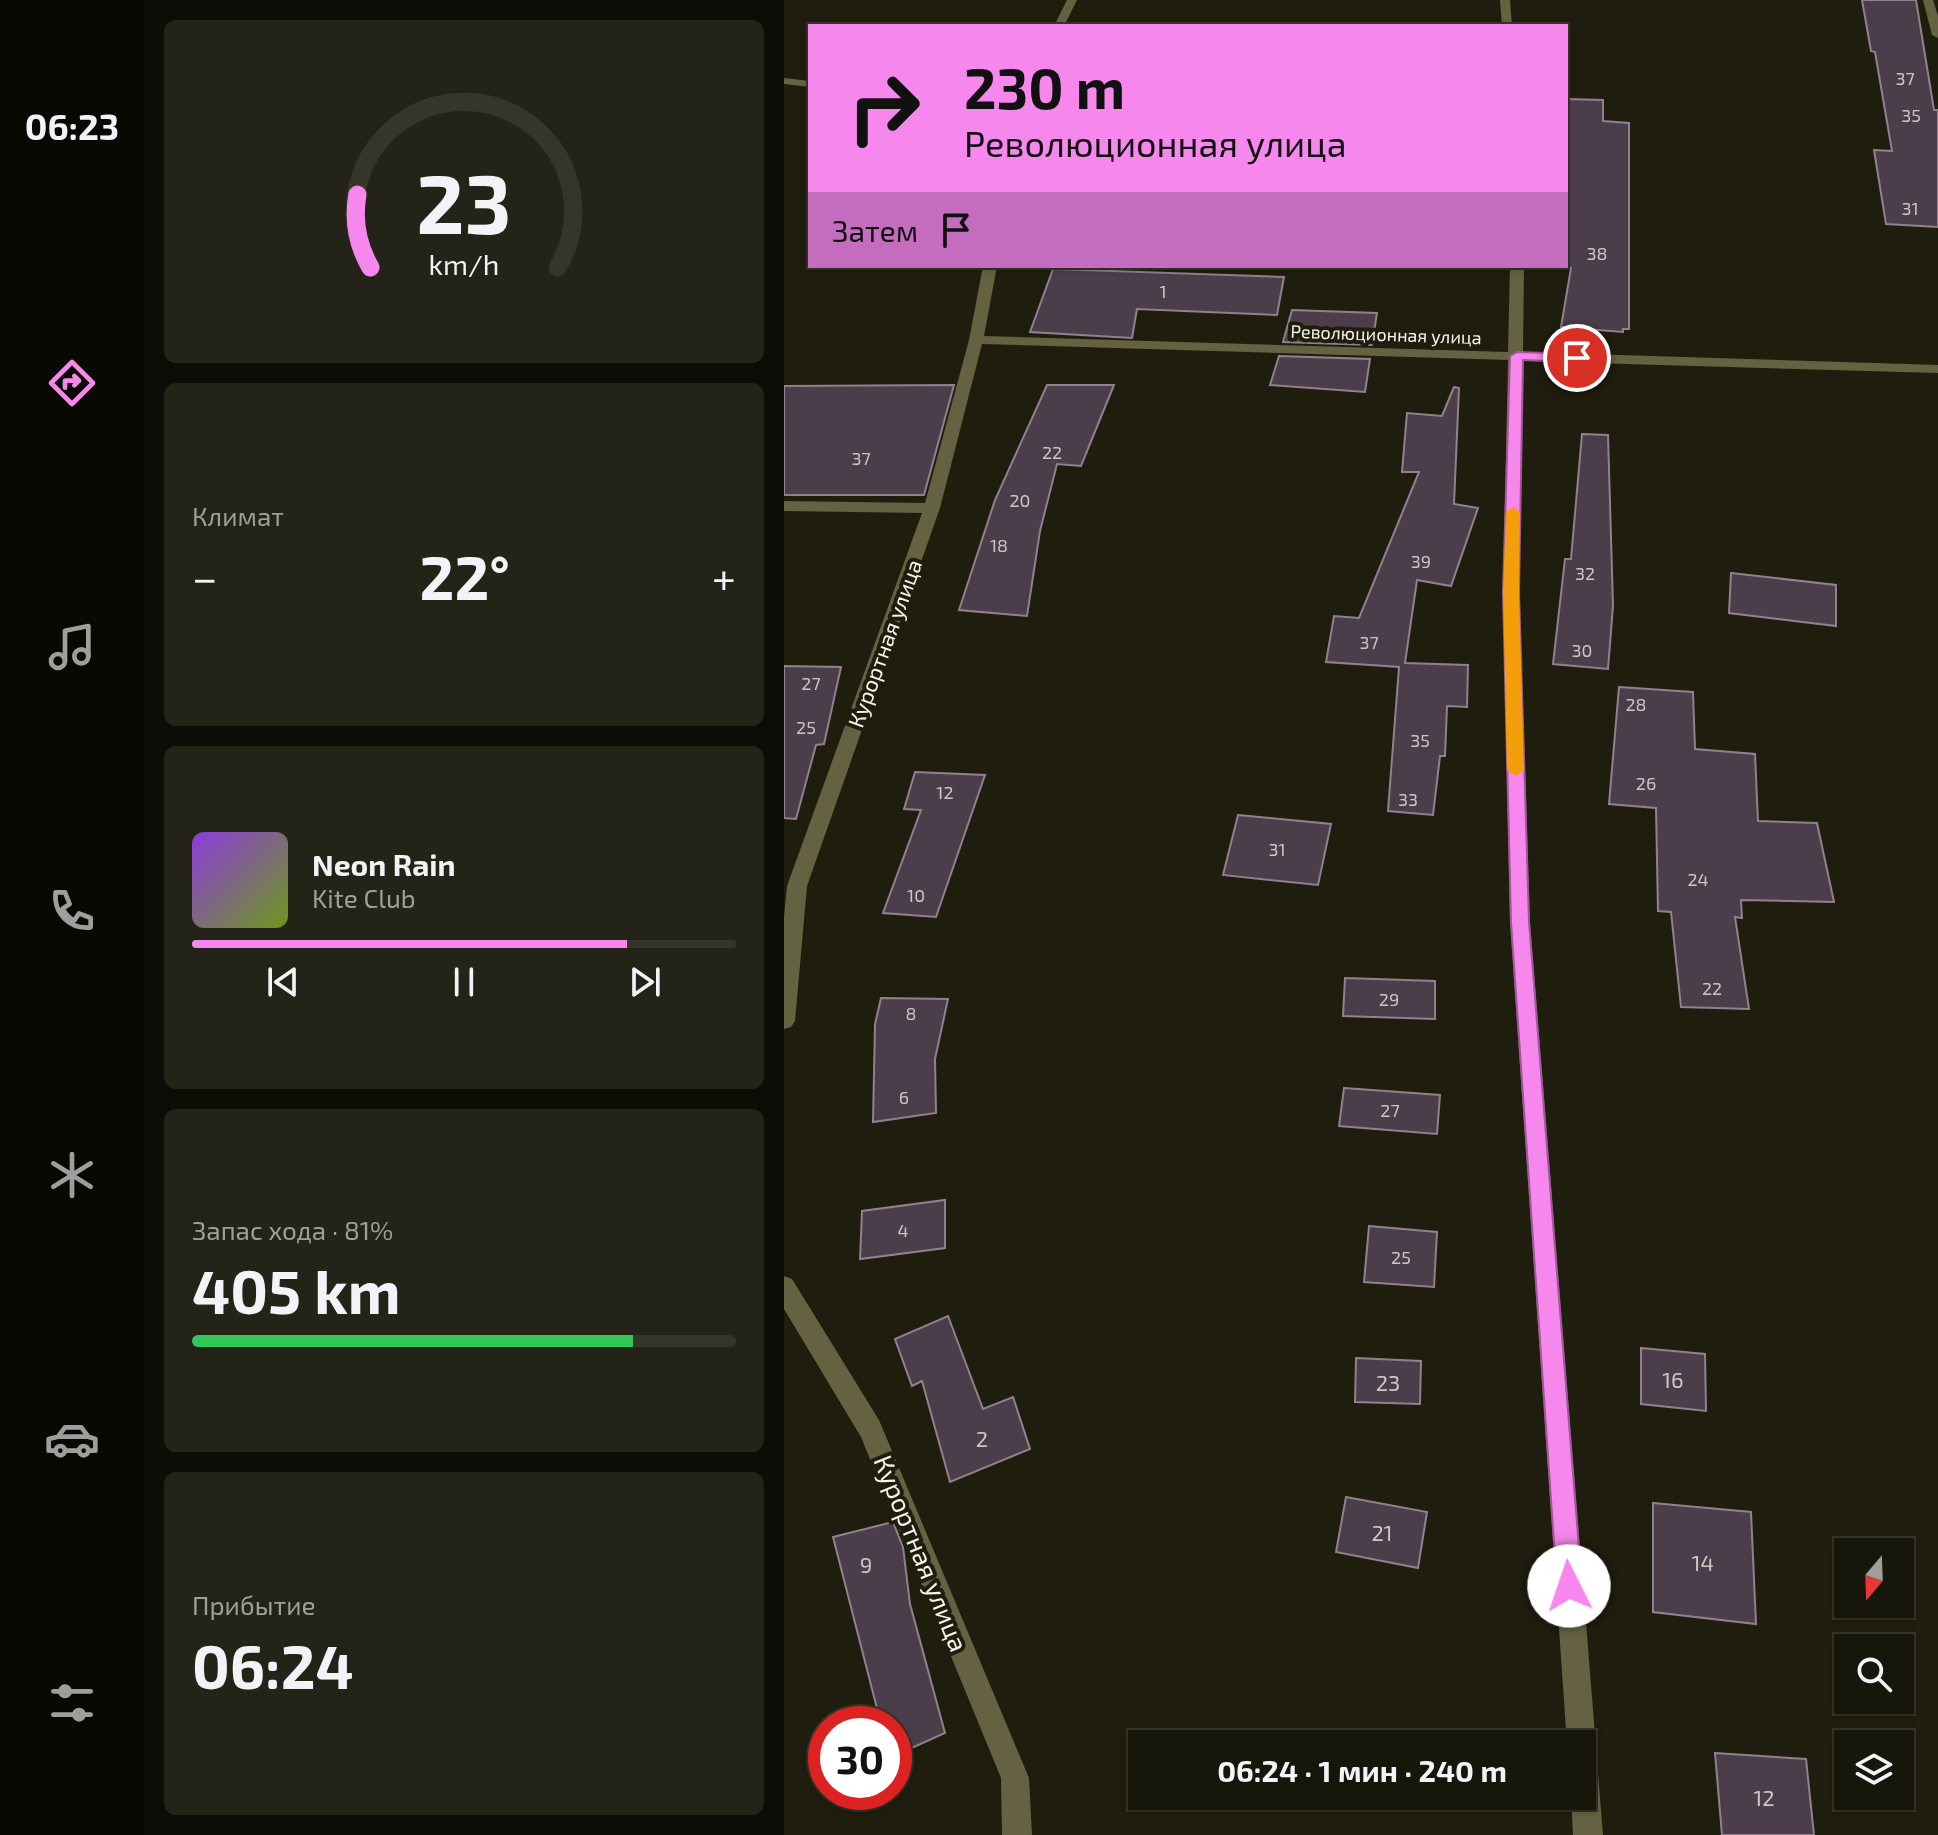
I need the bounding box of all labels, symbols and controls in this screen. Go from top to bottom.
text: 230 m [964,53,1125,120]
icon: right [832,56,936,160]
house number: 37 [1895,67,1915,89]
text: 06:23 [25,104,119,147]
house number: 35 [1901,104,1921,126]
text: Революционная улица [964,121,1347,164]
text: 23 [416,150,512,250]
house number: 31 [1901,197,1919,219]
icon: arrive [934,208,978,252]
text: Затем [832,212,918,248]
house number: 38 [1587,242,1607,264]
text: km/h [429,246,499,281]
house number: 1 [1159,280,1167,302]
street label: Революционная улица [1290,320,1482,348]
pin [1543,324,1611,392]
icon: arrive [1555,336,1599,380]
icon: directions [44,355,100,411]
house number: 22 [1042,441,1062,463]
house number: 37 [851,447,871,469]
house number: 20 [1010,489,1030,511]
text: Климат [192,500,284,531]
house number: 18 [990,534,1008,556]
text: 22° [420,540,510,612]
text: − [192,550,218,603]
text: + [712,550,736,603]
house number: 39 [1411,550,1431,572]
street label: Курортная улица [842,555,927,731]
house number: 32 [1575,562,1595,584]
icon: music [44,619,100,675]
house number: 37 [1359,631,1379,653]
house number: 30 [1572,639,1592,661]
house number: 27 [801,672,821,694]
house number: 28 [1625,693,1647,715]
house number: 25 [796,716,816,738]
house number: 35 [1410,729,1430,751]
house number: 26 [1636,772,1656,794]
house number: 12 [936,781,954,803]
house number: 33 [1398,788,1418,810]
house number: 31 [1268,838,1286,860]
text: Neon Rain [312,846,456,882]
house number: 24 [1687,868,1709,890]
text: Kite Club [312,882,416,913]
icon: phone [44,883,100,939]
house number: 10 [907,884,925,906]
icon: previous [261,960,305,1004]
icon: pause [442,960,486,1004]
icon: next [623,960,667,1004]
house number: 22 [1702,977,1722,999]
house number: 29 [1379,988,1399,1010]
house number: 8 [906,1002,916,1024]
house number: 6 [899,1086,909,1108]
house number: 27 [1380,1099,1400,1121]
icon: climate [44,1147,100,1203]
text: Запас хода · 81% [192,1214,393,1245]
house number: 4 [897,1219,909,1241]
house number: 25 [1391,1246,1411,1268]
text: 405 km [192,1254,401,1326]
house number: 16 [1662,1366,1684,1392]
house number: 23 [1376,1369,1400,1395]
icon: car [44,1411,100,1467]
house number: 2 [976,1425,988,1451]
street label: Курортная улица [868,1450,976,1656]
house number: 21 [1371,1519,1393,1545]
north arrow [1834,1538,1914,1618]
map controls [1834,1538,1914,1810]
position arrow [1527,1544,1611,1628]
house number: 14 [1692,1549,1714,1575]
house number: 9 [860,1551,872,1577]
text: Прибытие [192,1589,316,1620]
text: 06:24 [192,1629,354,1701]
button: search [1834,1634,1914,1714]
icon: filters [44,1675,100,1731]
speed limit sign: 30 [808,1706,912,1810]
button: layers [1834,1730,1914,1810]
text: 06:24 · 1 мин · 240 m [1217,1752,1507,1788]
house number: 12 [1753,1784,1775,1810]

